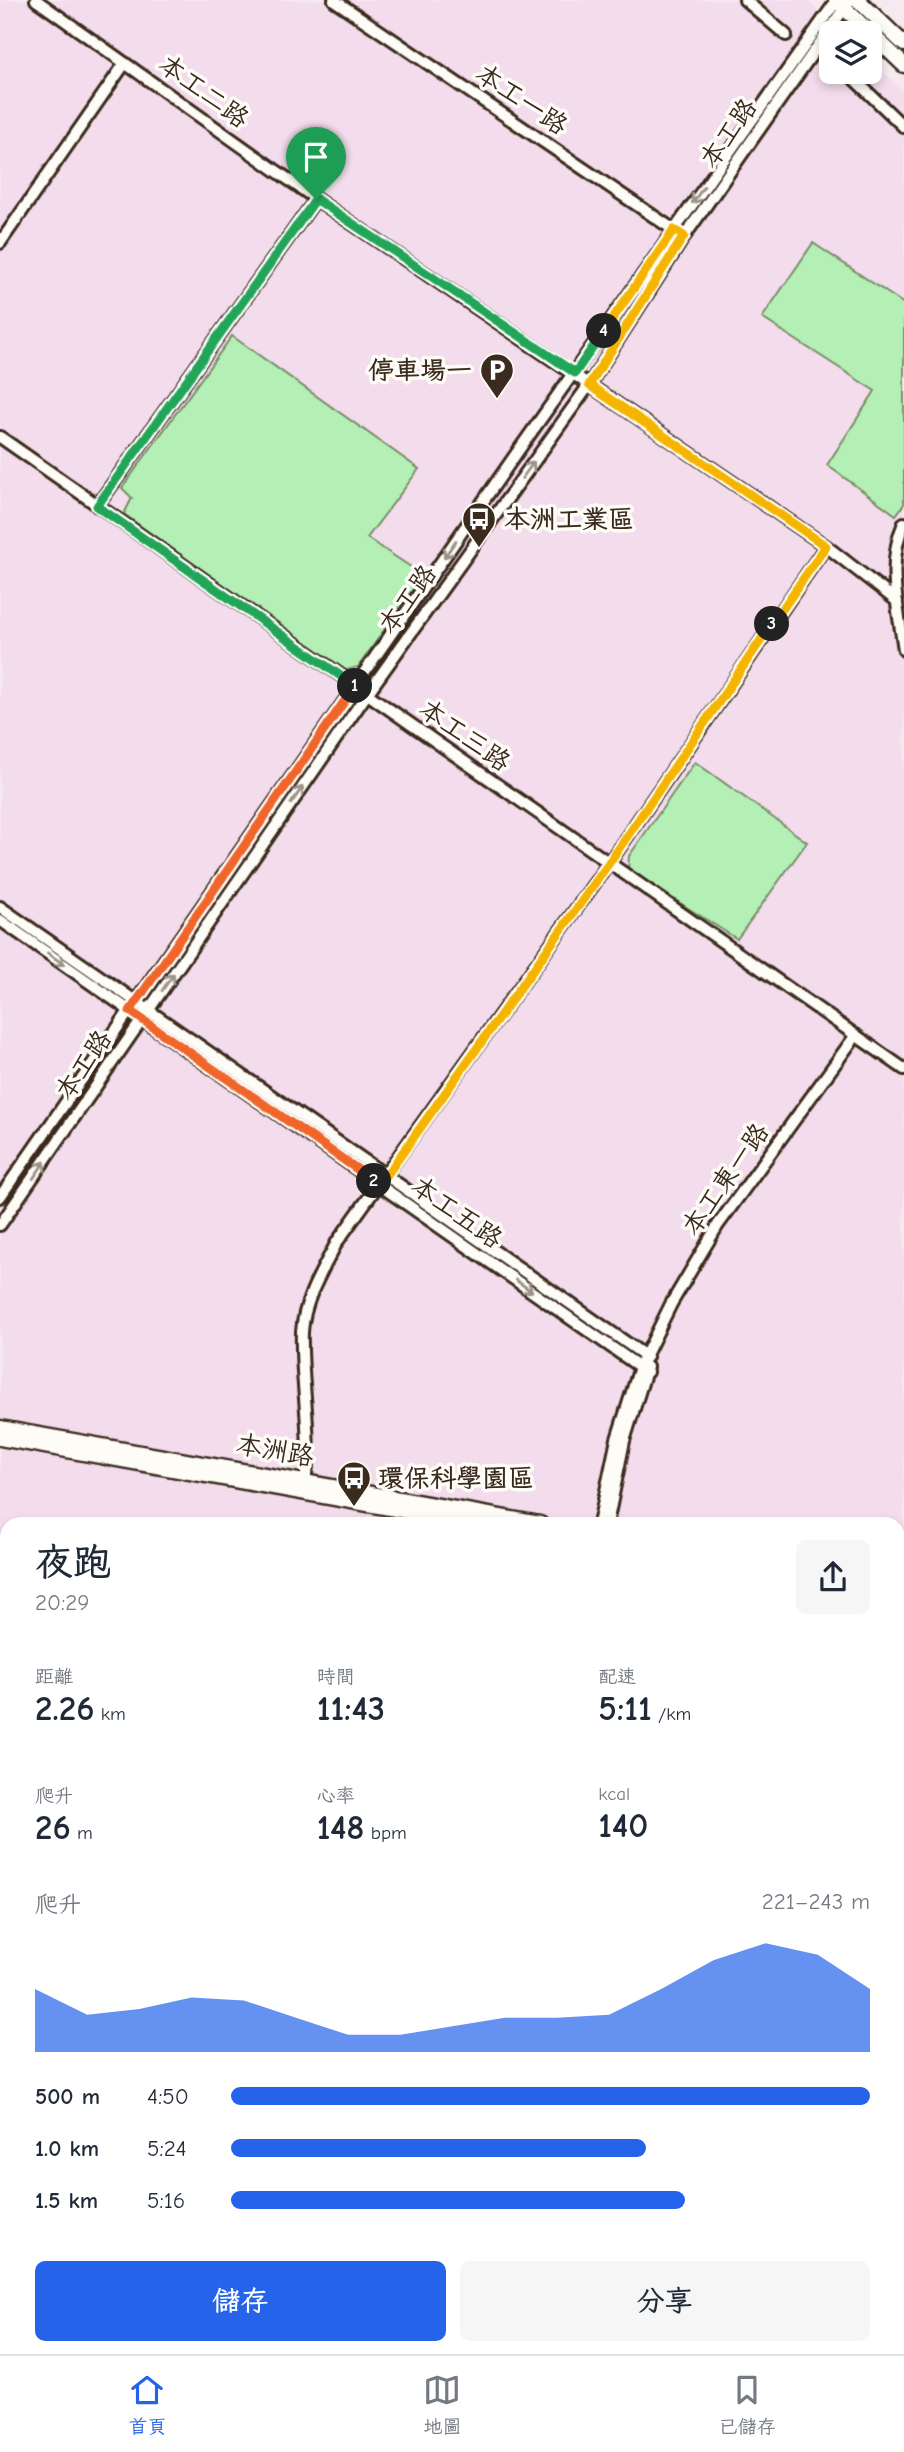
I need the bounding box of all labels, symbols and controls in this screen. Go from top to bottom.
map controls [819,21,882,84]
button: layers [819,21,882,84]
street label: 本工二路 [153,49,254,135]
street label: 本工一路 [470,58,573,141]
street label: 本工路 [694,93,763,174]
pin [286,127,346,199]
icon: arrive [297,138,335,176]
one-way arrow [691,185,705,204]
pin: 4 [586,314,622,348]
text: 4 [599,319,608,341]
parking icon: 停車場一 [478,351,516,400]
place label: 停車場一 [368,356,472,386]
one-way arrow [521,461,535,480]
bus stop icon: 本洲工業區 [460,500,498,549]
place label: 本洲工業區 [504,505,634,535]
one-way arrow [443,539,457,558]
street label: 本工路 [373,559,443,640]
pin: 3 [754,606,790,642]
text: 3 [767,612,776,634]
pin: 1 [338,668,372,704]
text: 1 [351,674,358,696]
street label: 本工三路 [413,694,516,778]
one-way arrow [290,786,305,805]
one-way arrow [46,952,65,966]
one-way arrow [161,973,175,992]
street label: 本工路 [50,1025,118,1106]
street label: 本工東一路 [676,1118,775,1241]
one-way arrow [32,1161,46,1180]
pin: 2 [356,1164,392,1198]
text: 2 [369,1169,378,1191]
street label: 本工五路 [405,1171,508,1255]
one-way arrow [514,1279,533,1293]
street label: 本洲路 [234,1429,316,1473]
bus stop icon: 環保科學園區 [335,1459,373,1508]
place label: 環保科學園區 [378,1464,534,1494]
button: share [796,1540,870,1614]
text: 夜跑 [35,1541,111,1585]
text: 20:29 [35,1589,89,1616]
text: 距離 [35,1666,73,1688]
text: 時間 [317,1666,355,1688]
text: 配速 [598,1666,636,1688]
text: 2.26 [35,1688,95,1729]
text: 11:43 [317,1688,385,1729]
text: 5:11 [598,1688,652,1729]
text: km [95,1703,126,1725]
text: /km [652,1703,691,1725]
text: kcal [598,1783,630,1805]
text: 爬升 [35,1785,73,1807]
text: 心率 [317,1785,355,1807]
text: 140 [598,1805,648,1846]
text: 26 [35,1807,71,1848]
text: 148 [317,1807,364,1848]
text: m [71,1822,93,1844]
text: bpm [364,1822,407,1844]
text: 221–243 m [762,1888,870,1915]
text: 爬升 [35,1891,81,1918]
text: 500 m [35,2083,100,2110]
text: 4:50 [147,2083,189,2110]
text: 1.0 km [35,2135,99,2162]
text: 5:24 [147,2135,187,2162]
text: 1.5 km [35,2187,98,2214]
text: 5:16 [147,2187,185,2214]
button: 儲存 [35,2261,446,2341]
button: 分享 [460,2261,870,2341]
tab: 首頁 [128,2371,167,2438]
tab: 地圖 [423,2371,462,2438]
tab: 已儲存 [718,2371,776,2438]

